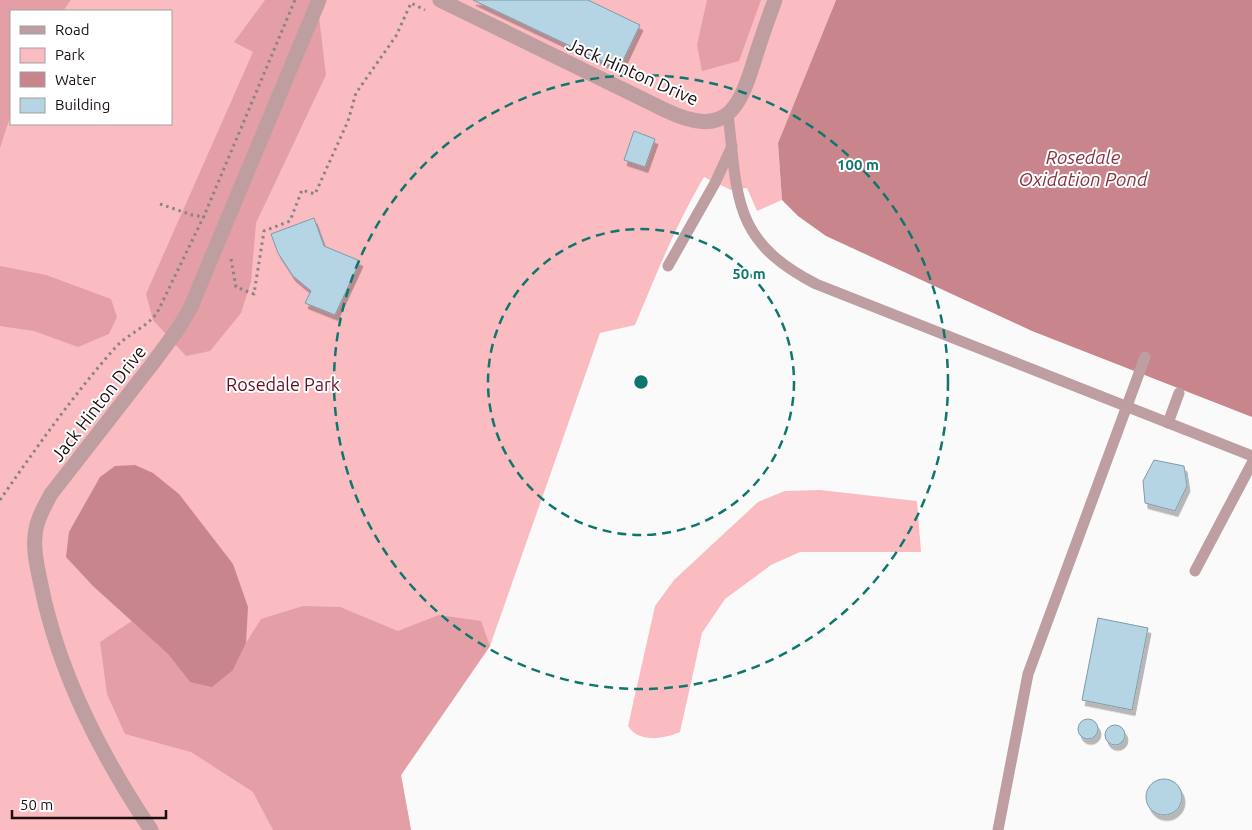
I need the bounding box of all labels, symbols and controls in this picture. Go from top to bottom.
legend [10,10,172,125]
text: Road [55,21,90,38]
street label: Jack Hinton Drive [564,33,702,109]
text: Park [55,46,85,63]
text: Water [55,71,96,88]
text: Building [55,96,110,113]
water label: Rosedale Oxidation Pond [1018,146,1149,190]
text: 100 m [837,156,879,173]
text: 50 m [732,265,766,282]
street label: Jack Hinton Drive [47,341,149,465]
centre of rings [632,373,650,391]
park label: Rosedale Park [226,374,340,394]
scale bar [12,788,166,820]
text: 50 m [20,796,53,813]

